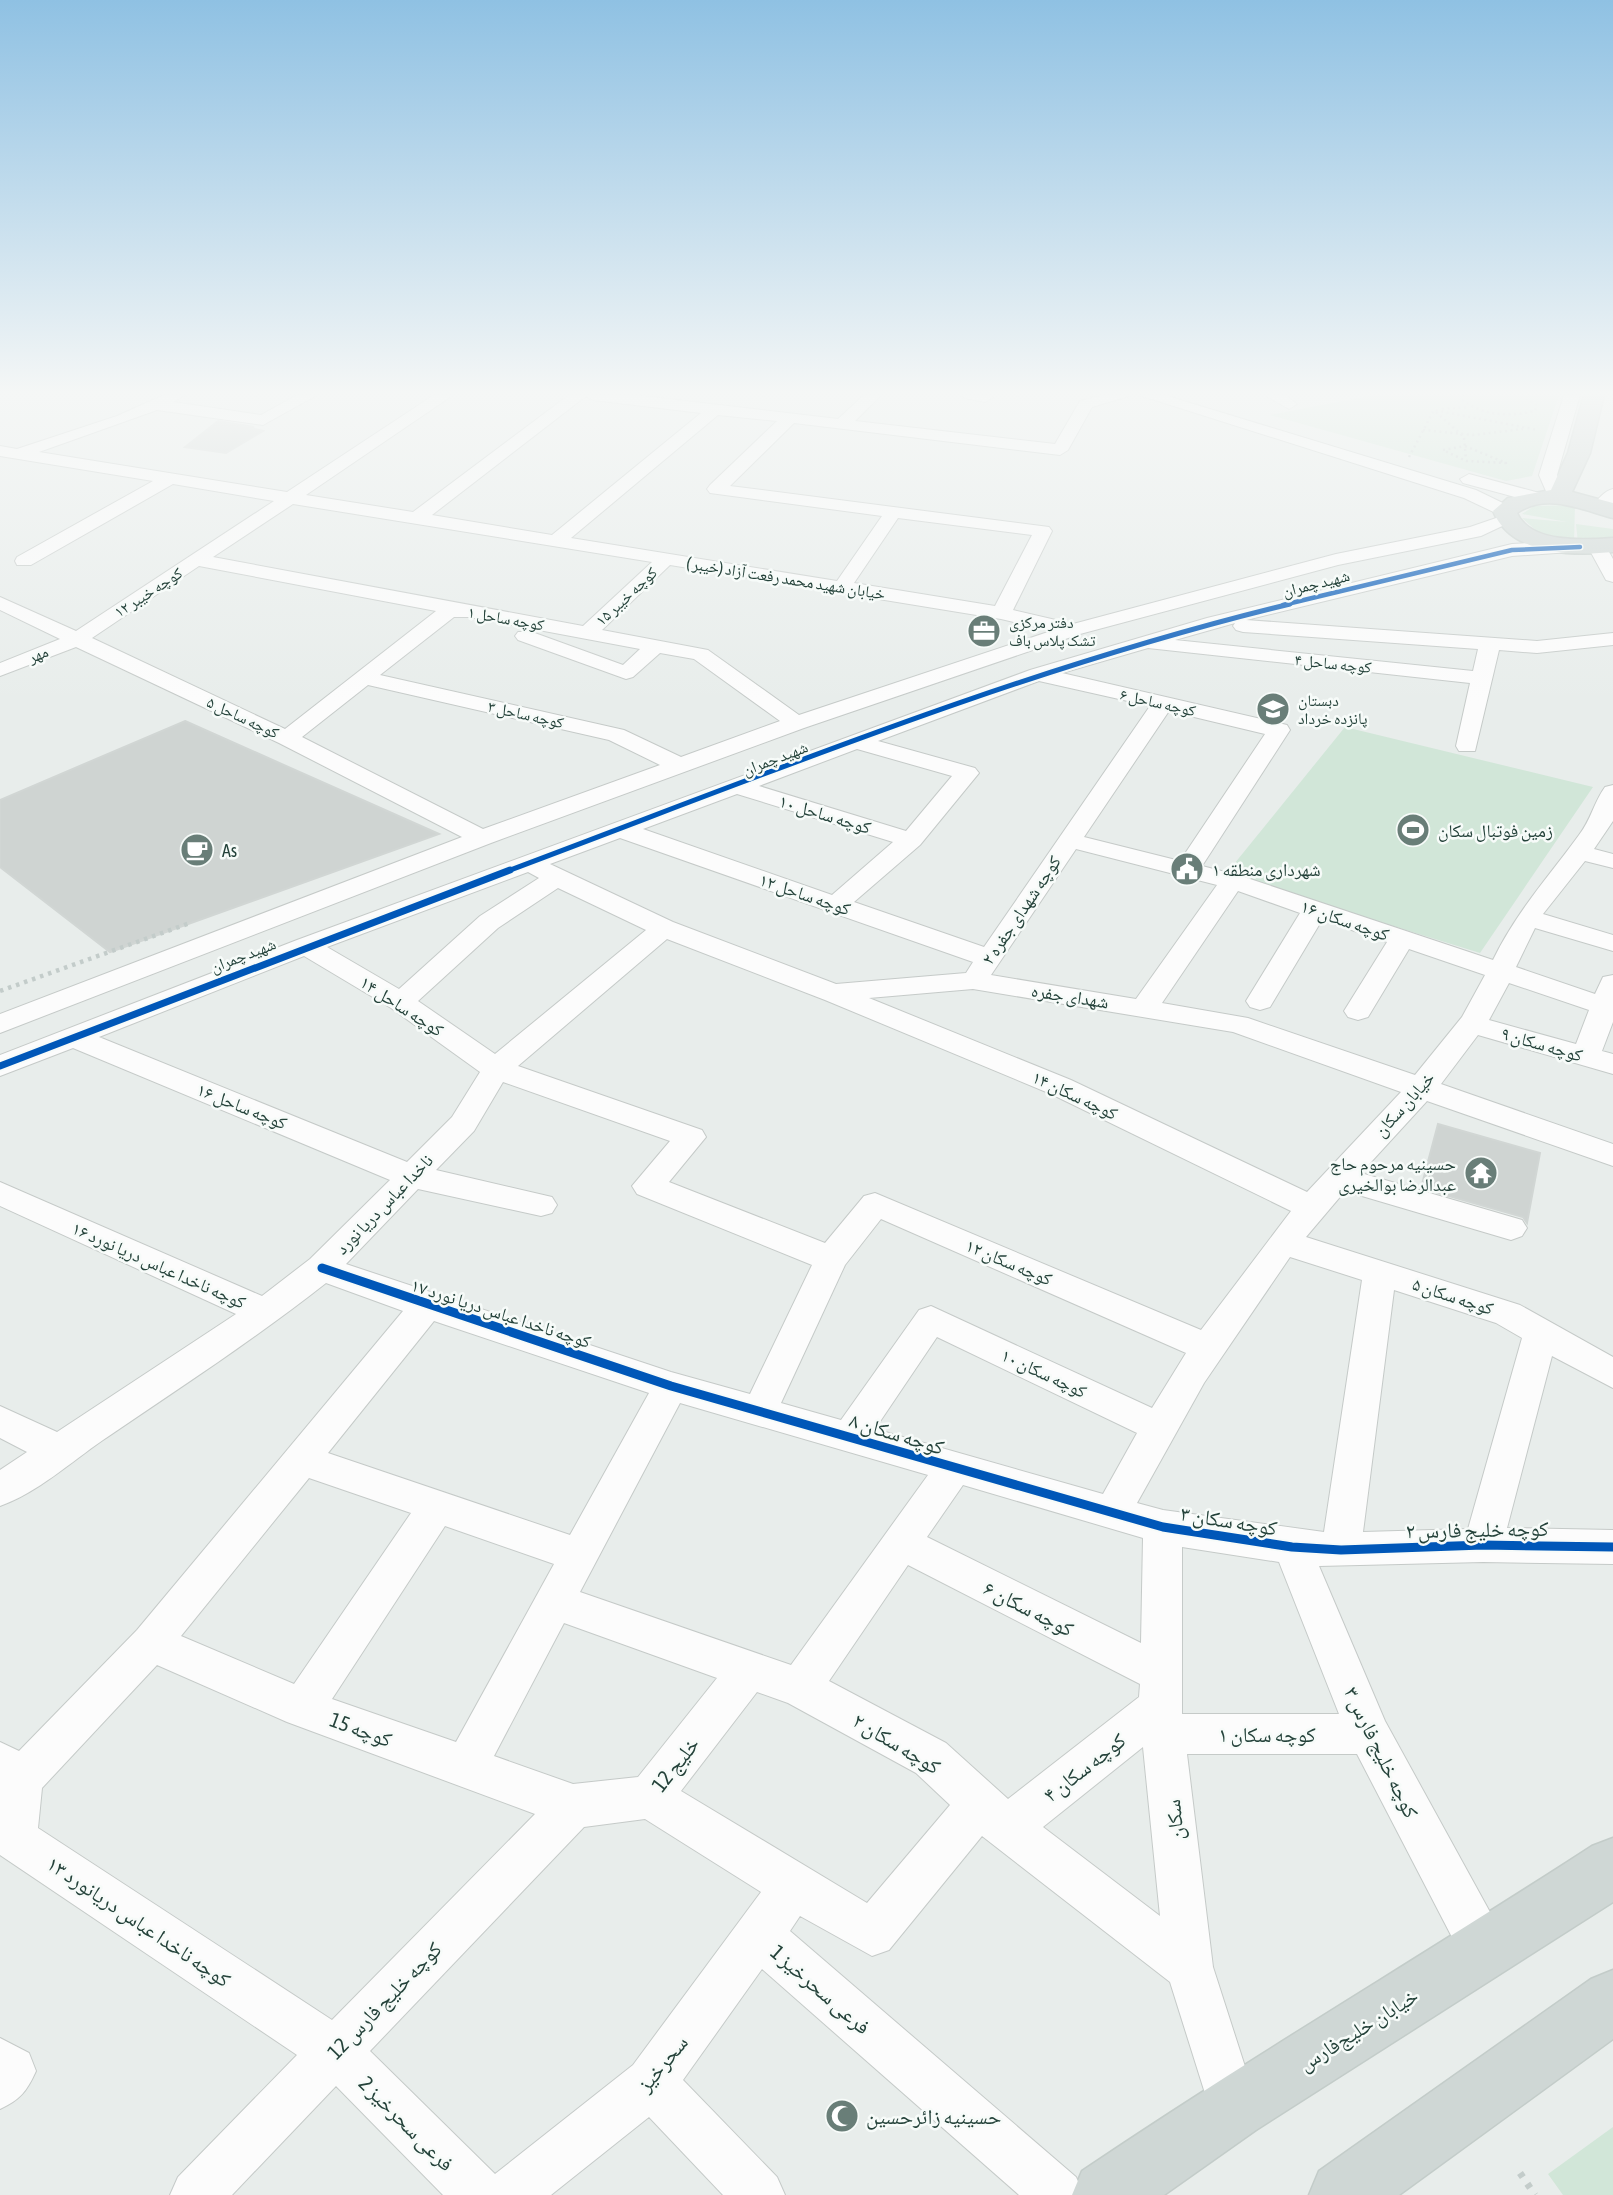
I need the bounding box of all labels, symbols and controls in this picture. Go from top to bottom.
street label: ( خیبر) خیابان شهید محمد رفعت آزاد [685,553,887,605]
street label: کوچه خیبر ۱۲ [111,563,186,621]
street label: کوچه خیبر ۱۵ [592,563,661,630]
street label: شهید چمران [1281,566,1352,602]
street label: کوچه ساحل ۱ [466,602,546,636]
office icon: دفتر مرکزی تشک پلاس باف [965,612,1003,650]
place label: دفتر مرکزی تشک پلاس باف [1009,613,1096,651]
street label: مهر [24,642,51,667]
street label: کوچه ساحل ۴ [1293,650,1373,678]
street label: کوچه ساحل ۶ [1118,685,1198,721]
school or university icon: دبستان پانزده خرداد [1254,690,1292,728]
place label: دبستان پانزده خرداد [1298,691,1368,728]
street label: کوچه ساحل ۵ [203,693,282,743]
street label: کوچه ساحل ۳ [486,697,566,733]
street label: شهید چمران [740,737,811,781]
street label: کوچه ساحل ۱۰ [776,790,874,839]
sports icon: زمین فوتبال سکان [1394,811,1432,849]
place label: زمین فوتبال سکان [1438,820,1553,842]
cafe icon: As [178,831,216,869]
place label: As [222,840,237,861]
public building icon: شهرداری منطقه ١ [1168,850,1206,888]
street label: کوچه شهدای جفره ۲ [977,851,1066,969]
place label: شهرداری منطقه ١ [1212,859,1321,881]
street label: کوچه ساحل ۱۲ [756,869,854,921]
street label: کوچه سکان ۱۶ [1298,895,1392,946]
street label: شهید چمران [208,934,279,978]
street label: کوچه ساحل ۱۴ [356,971,448,1042]
street label: شهدای جفره [1030,980,1110,1013]
street label: کوچه سکان ۹ [1499,1022,1586,1067]
street label: کوچه سکان ۱۴ [1029,1066,1122,1125]
street label: خیابان سکان [1369,1067,1439,1142]
street label: کوچه ساحل ۱۶ [194,1078,290,1135]
street label: ناخدا عباس دریا نورد [331,1149,438,1259]
place label: حسینیه مرحوم حاج عبدالرضا بوالخیری [1330,1153,1456,1196]
temple icon: حسینیه مرحوم حاج عبدالرضا بوالخیری [1462,1154,1500,1192]
street label: کوچه ناخدا عباس دریا نورد ۱۶ [69,1217,250,1314]
street label: کوچه سکان ۱۲ [962,1234,1056,1291]
street label: کوچه سکان ۵ [1410,1273,1497,1320]
street label: کوچه ناخدا عباس دریا نورد ۱۷ [408,1274,594,1353]
street label: کوچه سکان ۱۰ [998,1344,1091,1403]
street label: کوچه سکان ۸ [846,1407,947,1460]
street label: کوچه سکان ۳ [1179,1501,1279,1541]
street label: کوچه خلیج فارس ۲ [1405,1516,1549,1544]
street label: کوچه سکان ۶ [980,1575,1078,1642]
street label: کوچه خلیج فارس ۳ [1338,1682,1424,1823]
street label: کوچه 15 [327,1707,395,1752]
street label: کوچه سکان ۲ [848,1708,945,1779]
street label: کوچه سکان ۱ [1218,1722,1316,1747]
street label: کوچه سکان ۴ [1038,1727,1131,1807]
street label: خلیج 12 [646,1732,705,1797]
street label: سکان [1160,1798,1189,1842]
street label: کوچه ناخدا عباس دریانورد ۱۳ [42,1851,236,1993]
street label: کوچه خلیج فارس 12 [322,1936,448,2065]
street label: فرعی سحرخیز 1 [765,1939,876,2040]
street label: خیابان خلیج‌فارس [1294,1983,1423,2077]
street label: سحرخیز [631,2030,693,2097]
street label: فرعی سحرخیز 2 [353,2071,459,2177]
mosque icon: حسینیه زائرحسین [823,2097,861,2135]
place label: حسینیه زائرحسین [866,2104,1001,2130]

